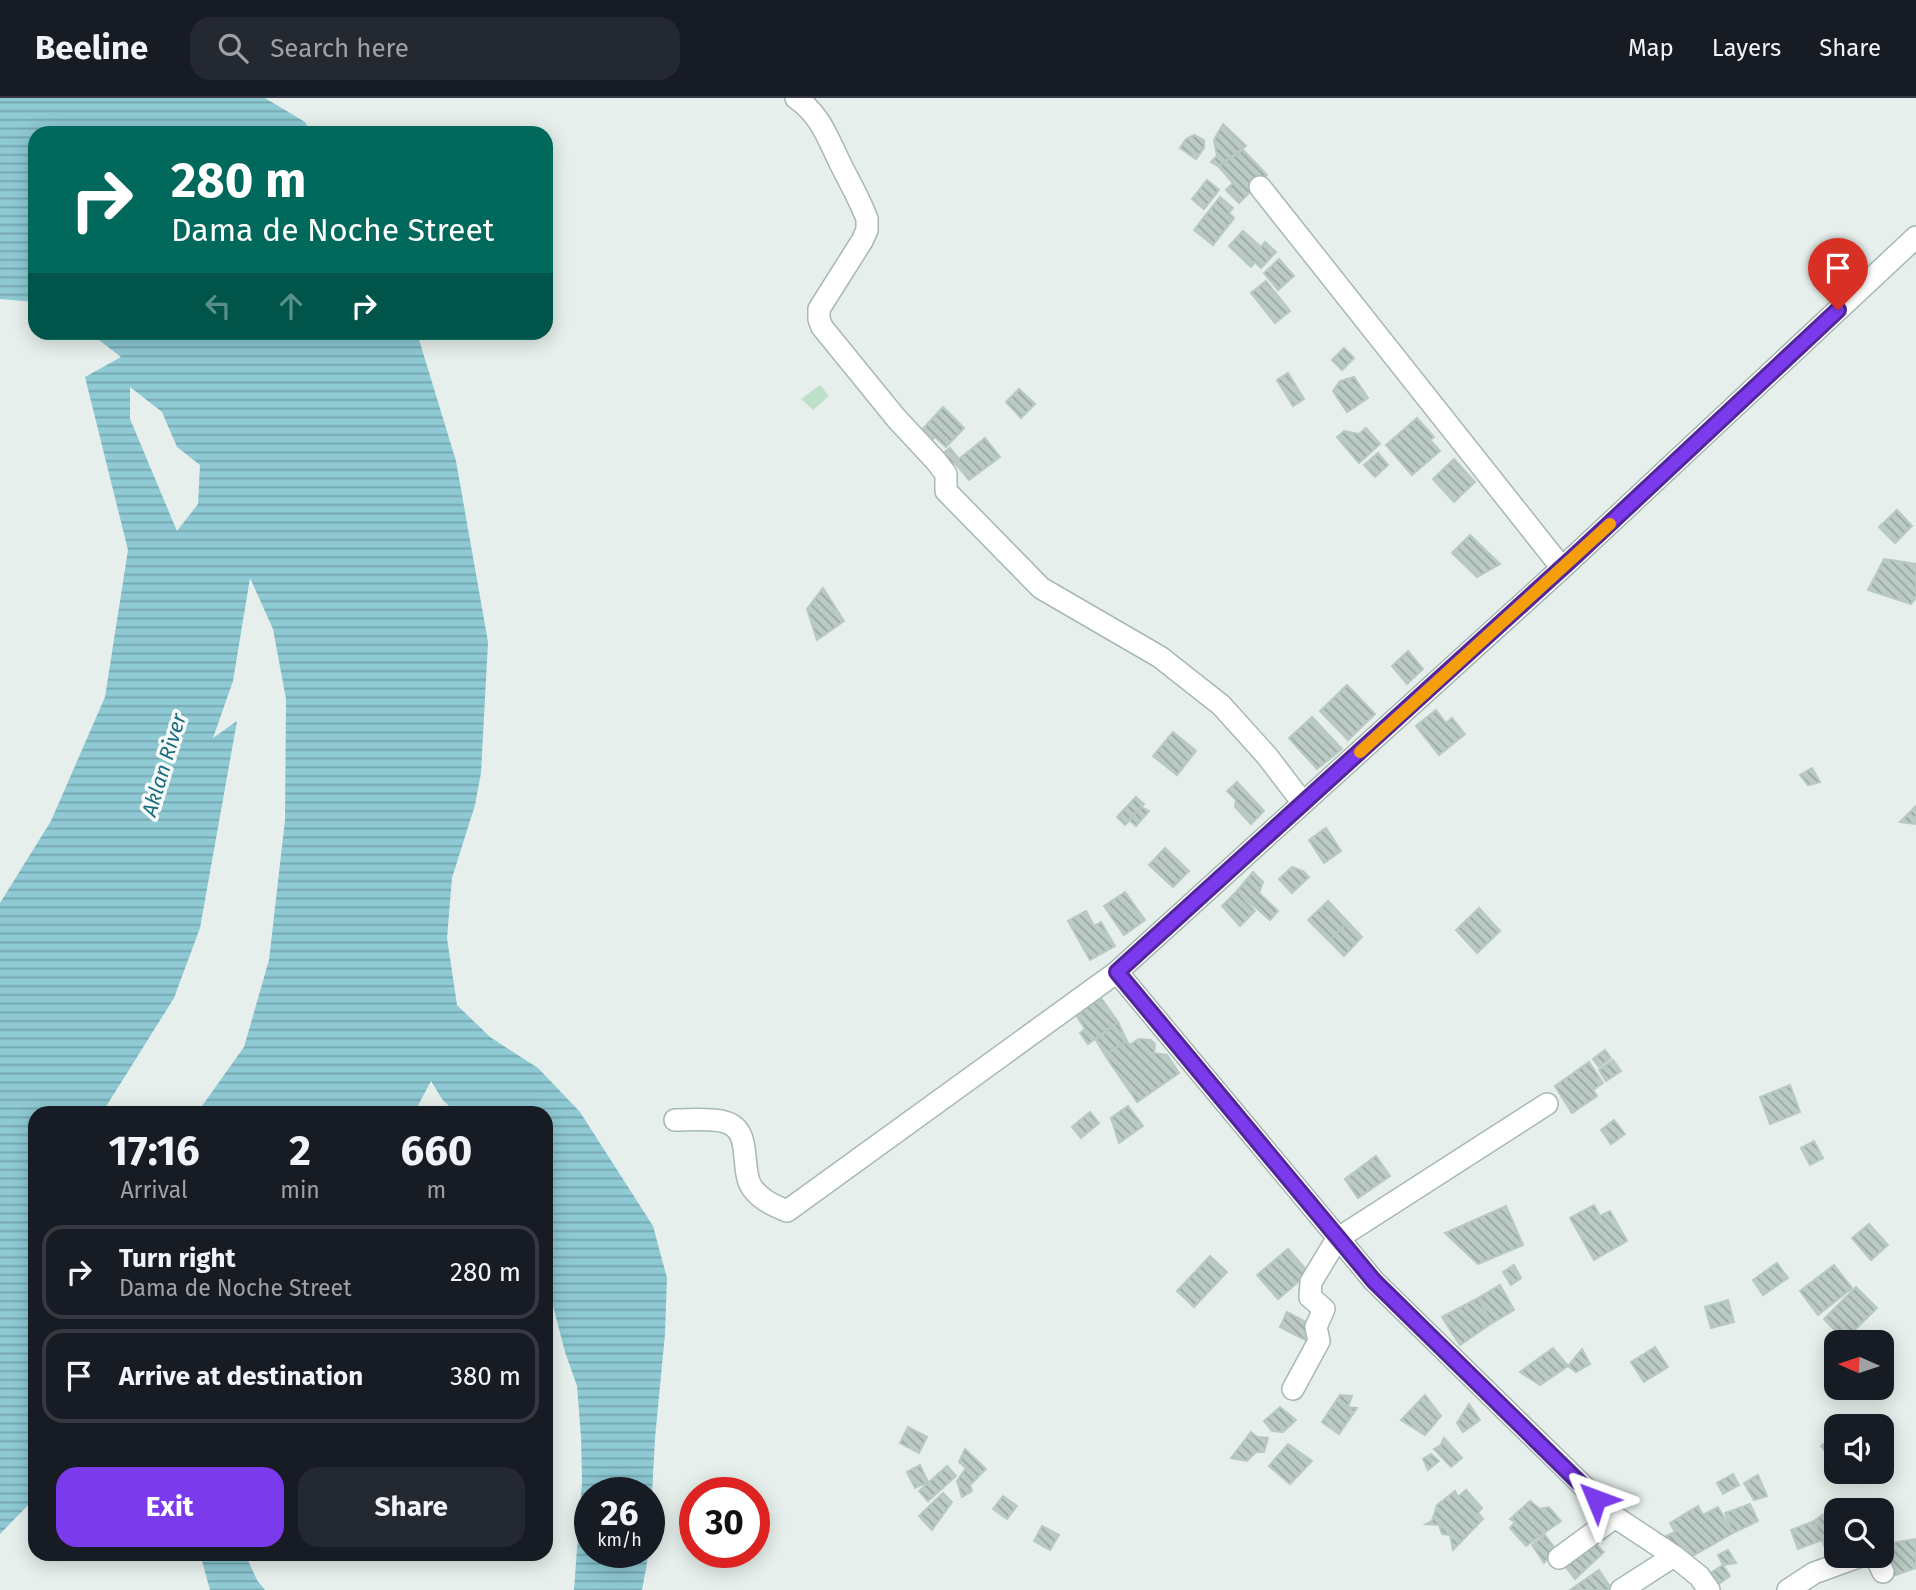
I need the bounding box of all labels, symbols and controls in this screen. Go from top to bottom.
search box [190,17,680,80]
text: Beeline [35,28,148,68]
icon: search [214,29,252,67]
text: Search here [270,33,409,64]
text: Map [1628,34,1674,62]
text: Layers [1712,34,1781,62]
text: Share [1819,34,1881,62]
text: 280 m [171,151,307,210]
icon: right [56,154,147,245]
text: Dama de Noche Street [171,211,494,249]
pin [1808,238,1868,310]
icon: arrive [1819,249,1857,287]
icon: left [199,287,237,325]
icon: ahead [272,287,310,325]
icon: right [345,287,383,325]
water label: Aklan River [136,709,192,821]
text: 17:16 [109,1126,200,1176]
text: 2 [289,1126,311,1176]
text: 660 [400,1126,472,1176]
text: Arrival [120,1176,188,1204]
text: min [280,1176,320,1204]
text: m [427,1176,446,1204]
text: Turn right [119,1243,236,1274]
icon: right [60,1253,98,1291]
text: 280 m [450,1257,521,1288]
text: Dama de Noche Street [119,1274,351,1302]
north arrow [1824,1330,1894,1400]
map controls [1824,1330,1894,1568]
icon: arrive [60,1357,98,1395]
text: Arrive at destination [119,1361,363,1392]
text: 380 m [450,1361,521,1392]
button: sound [1824,1414,1894,1484]
position arrow [1559,1462,1633,1536]
button: Exit [56,1467,284,1547]
button: Share [298,1467,525,1547]
speed limit sign: 30 [679,1477,770,1568]
text: 26 [601,1492,638,1534]
button: search [1824,1498,1894,1568]
text: km/h [597,1529,642,1551]

